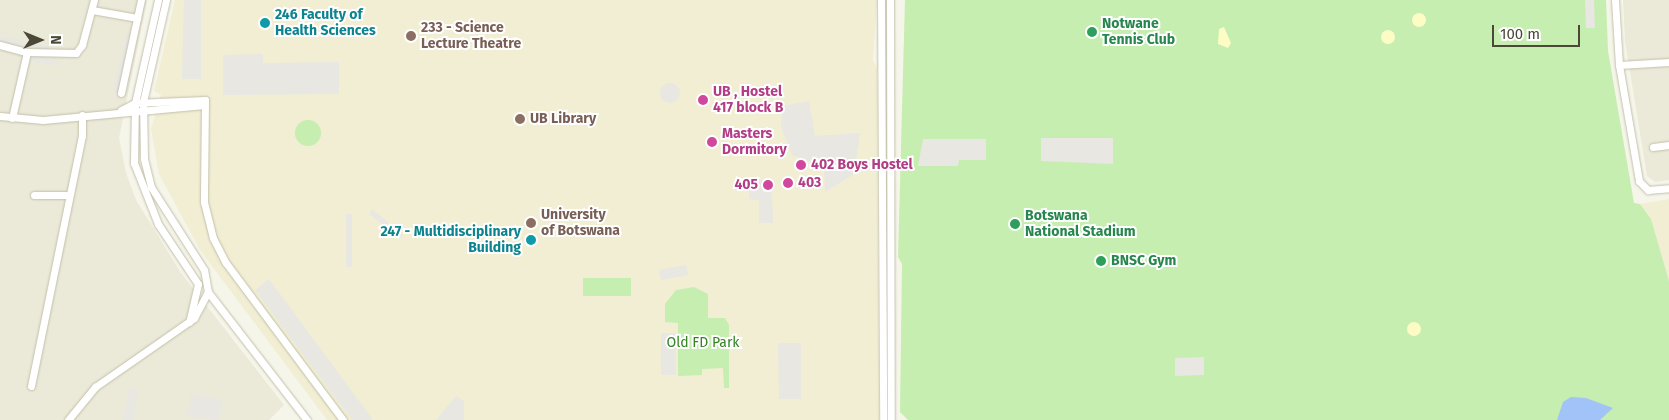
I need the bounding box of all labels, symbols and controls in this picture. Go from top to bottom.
place label: 246 Faculty of Health Sciences [275,7,376,40]
north arrow [15,15,65,65]
scale bar [1494,15,1582,47]
place label: Notwane Tennis Club [1102,16,1175,48]
marker: 246 Faculty of Health Sciences [259,17,271,29]
place label: 233 - Science Lecture Theatre [421,20,521,52]
text: 100 m [1500,25,1540,43]
marker: Notwane Tennis Club [1086,26,1098,38]
marker: 233 - Science Lecture Theatre [405,30,417,42]
text: N [47,35,64,45]
place label: UB , Hostel 417 block B [713,84,783,116]
marker: UB , Hostel 417 block B [697,94,709,106]
place label: UB Library [530,111,596,127]
marker: UB Library [514,113,526,125]
place label: Masters Dormitory [722,126,787,158]
marker: Masters Dormitory [706,136,718,148]
place label: 402 Boys Hostel [811,157,913,173]
marker: 402 Boys Hostel [795,159,807,171]
place label: 403 [798,175,821,191]
place label: 405 [734,177,758,193]
marker: 403 [782,177,794,189]
marker: 405 [762,179,774,191]
place label: University of Botswana [541,207,620,240]
place label: Botswana National Stadium [1025,208,1136,240]
marker: University of Botswana [525,217,537,229]
marker: Botswana National Stadium [1009,218,1021,230]
place label: 247 - Multidisciplinary Building [380,224,521,256]
marker: 247 - Multidisciplinary Building [525,234,537,246]
place label: BNSC Gym [1111,253,1176,269]
marker: BNSC Gym [1095,255,1107,267]
park label: Old FD Park [667,335,739,351]

